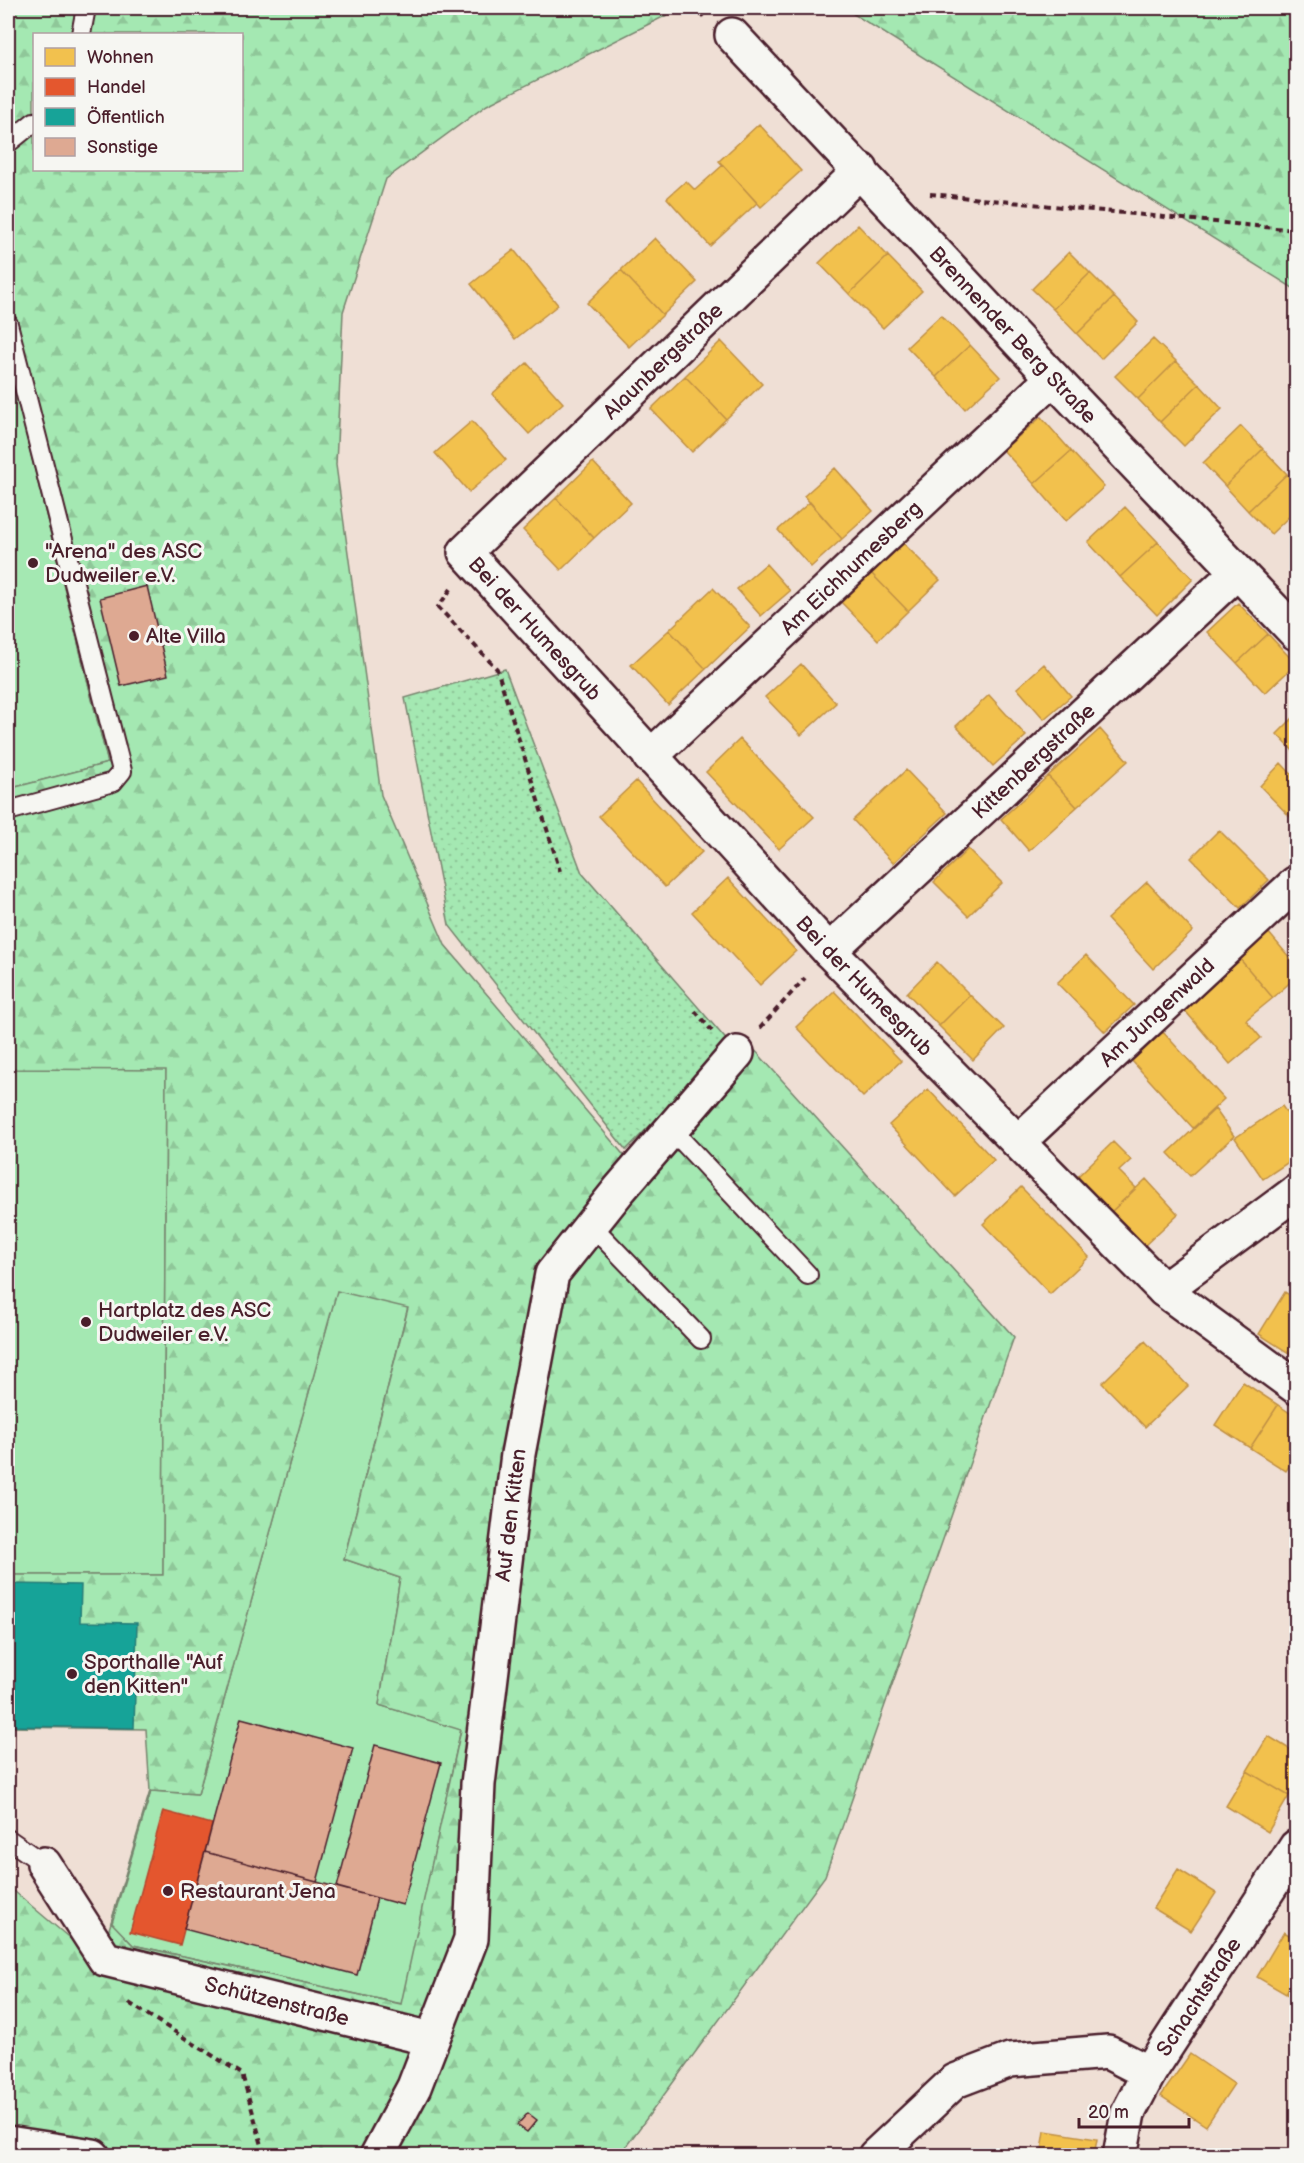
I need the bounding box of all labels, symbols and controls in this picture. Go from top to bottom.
legend [33,33,243,171]
text: Wohnen [87,47,154,68]
text: Handel [87,77,146,98]
text: Öffentlich [87,106,165,128]
text: Sonstige [87,137,158,158]
street label: Brennender Berg Straße [924,242,1102,429]
street label: Alaunbergstraße [598,298,728,425]
street label: Am Eichhumesberg [776,496,927,641]
place label: "Arena" des ASC Dudweiler e.V. [45,539,202,588]
street label: Bei der Humesgrub [463,552,607,706]
marker: "Arena" des ASC Dudweiler e.V. [26,556,40,570]
place label: Alte Villa [146,624,226,649]
marker: Alte Villa [127,629,141,643]
street label: Kittenbergstraße [967,698,1100,825]
street label: Bei der Humesgrub [790,911,938,1062]
street label: Am Jungenwald [1095,953,1220,1072]
place label: Hartplatz des ASC Dudweiler e.V. [98,1298,271,1347]
marker: Hartplatz des ASC Dudweiler e.V. [79,1315,93,1329]
street label: Auf den Kitten [491,1447,532,1583]
place label: Sporthalle "Auf den Kitten" [84,1650,224,1699]
marker: Sporthalle "Auf den Kitten" [65,1667,79,1681]
place label: Restaurant Jena [180,1879,336,1904]
marker: Restaurant Jena [161,1884,175,1898]
street label: Schachtstraße [1151,1933,1247,2061]
street label: Schützenstraße [202,1972,352,2031]
scale bar [1079,2091,1188,2129]
text: 20 m [1088,2102,1129,2123]

